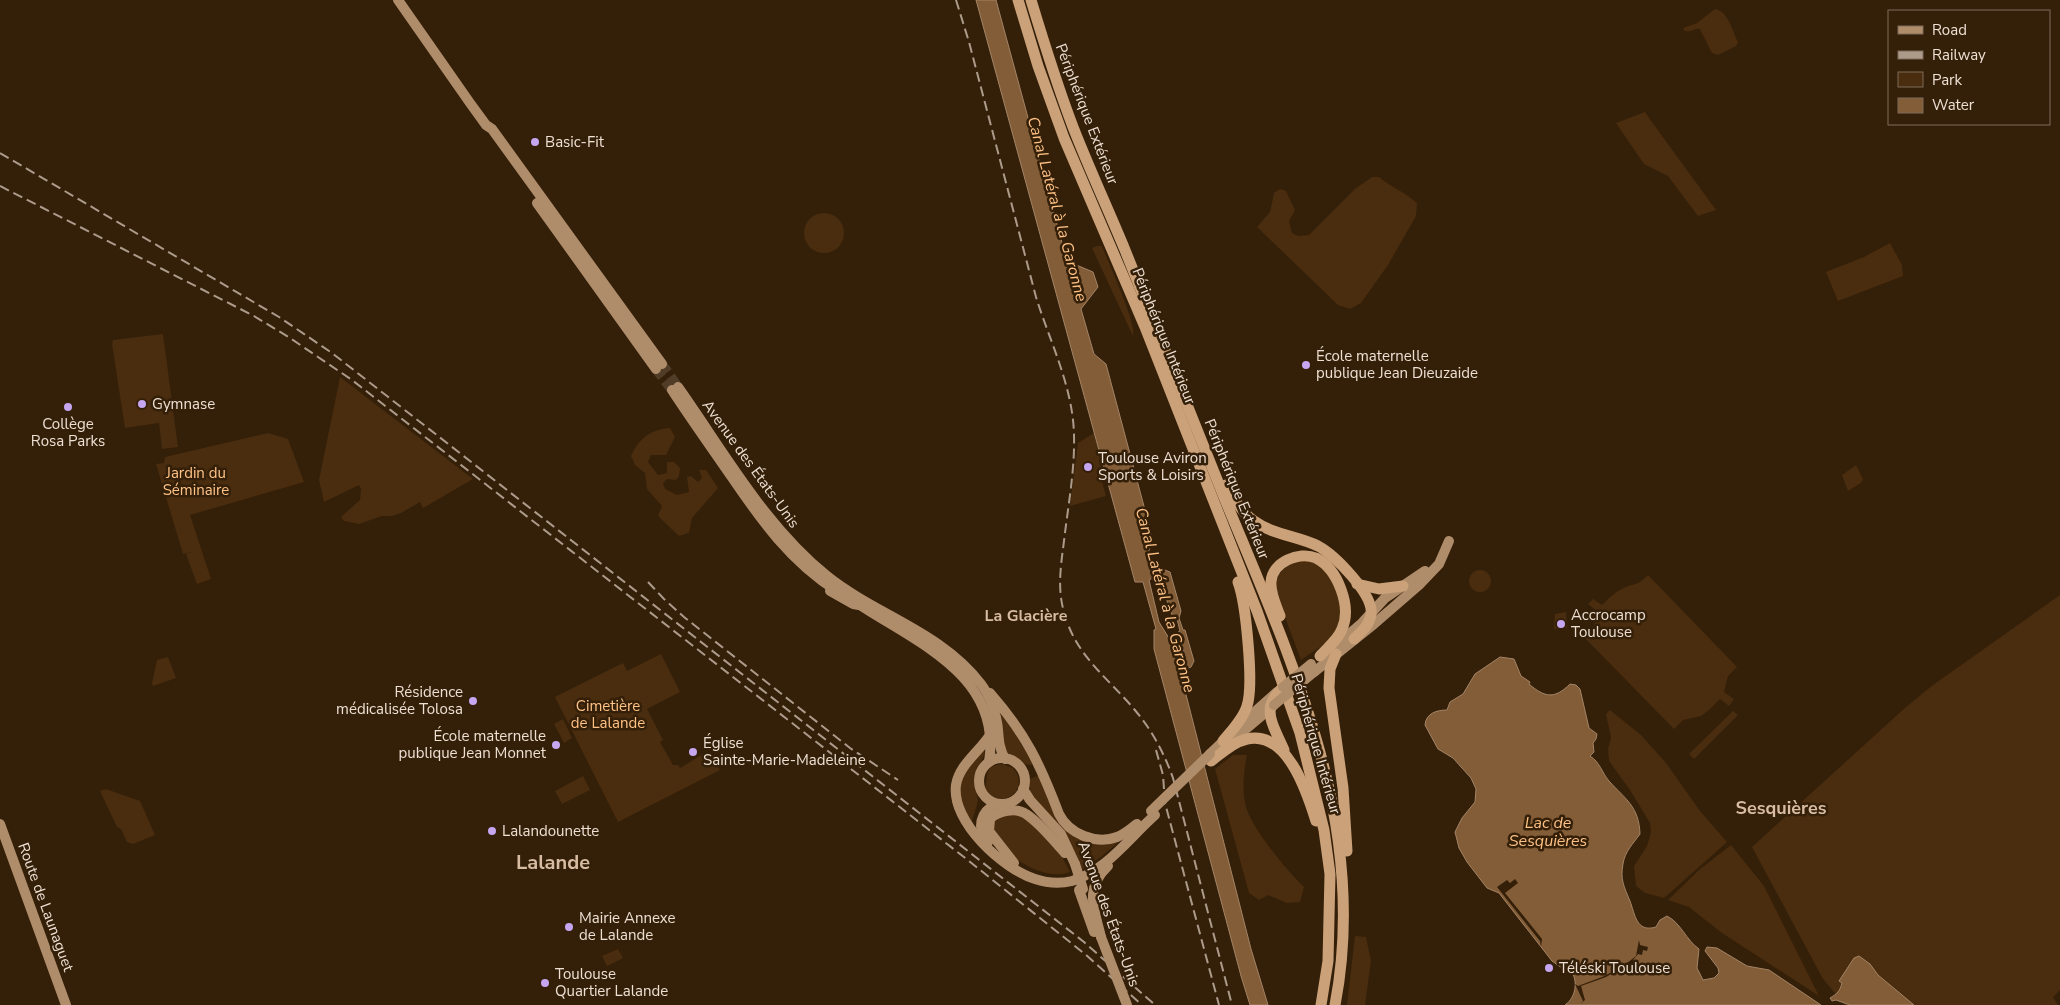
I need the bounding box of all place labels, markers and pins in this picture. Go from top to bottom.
place label: Basic-Fit [545,132,605,152]
marker: Basic-Fit [529,136,541,148]
place label: École maternelle publique Jean Dieuzaide [1316,346,1478,383]
marker: École maternelle publique Jean Dieuzaide [1300,359,1312,371]
place label: Gymnase [152,394,215,414]
marker: Gymnase [136,398,148,410]
marker: Collège Rosa Parks [62,401,74,413]
place label: Collège Rosa Parks [31,414,105,451]
place label: Toulouse Aviron Sports & Loisirs [1098,448,1207,485]
marker: Toulouse Aviron Sports & Loisirs [1082,461,1094,473]
place label: Accrocamp Toulouse [1571,605,1646,642]
marker: Accrocamp Toulouse [1555,618,1567,630]
place label: Résidence médicalisée Tolosa [336,682,463,719]
marker: Résidence médicalisée Tolosa [467,695,479,707]
place label: École maternelle publique Jean Monnet [399,726,547,763]
place label: Église Sainte-Marie-Madeleine [703,733,866,770]
marker: École maternelle publique Jean Monnet [550,739,562,751]
marker: Église Sainte-Marie-Madeleine [687,746,699,758]
place label: Lalandounette [502,821,599,841]
marker: Lalandounette [486,825,498,837]
place label: Mairie Annexe de Lalande [579,908,676,945]
marker: Mairie Annexe de Lalande [563,921,575,933]
place label: Téléski Toulouse [1559,958,1670,978]
marker: Téléski Toulouse [1543,962,1555,974]
place label: Toulouse Quartier Lalande [555,964,668,1001]
marker: Toulouse Quartier Lalande [539,977,551,989]

